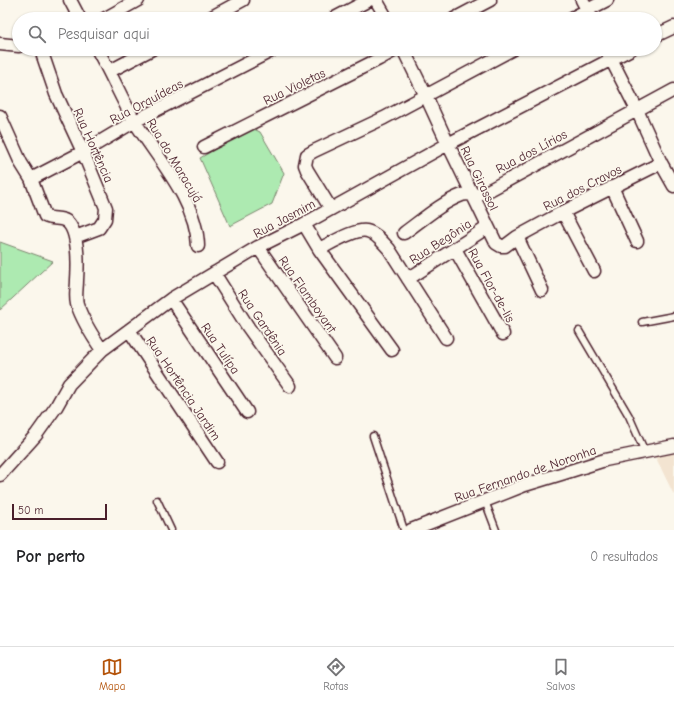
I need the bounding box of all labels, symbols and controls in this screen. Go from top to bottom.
search box [12,12,662,56]
icon: search [26,23,48,45]
text: Pesquisar aqui [58,25,150,43]
street label: Rua Violetas [261,65,328,108]
street label: Rua Orquídeas [107,76,185,127]
street label: Rua Hortência [70,106,117,185]
street label: Rua do Maracujá [144,115,206,205]
street label: Rua dos Lírios [493,126,569,177]
street label: Rua Girassol [458,144,502,213]
street label: Rua dos Cravos [541,161,624,214]
street label: Rua Jasmim [251,196,318,241]
street label: Rua Begônia [407,216,474,267]
street label: Rua Flor-de-lis [465,246,518,325]
street label: Rua Flamboyant [276,253,340,337]
street label: Rua Gardênia [235,286,290,358]
street label: Rua Tulípa [198,320,243,377]
street label: Rua Hortência Jardim [143,333,224,443]
street label: Rua Fernando de Noronha [452,442,598,505]
scale bar [12,502,107,521]
text: 50 m [18,504,43,517]
text: Por perto [16,547,85,566]
text: 0 resultados [590,549,658,564]
tab: Mapa [99,656,125,693]
tab: Rotas [323,656,348,693]
tab: Salvos [546,656,575,693]

